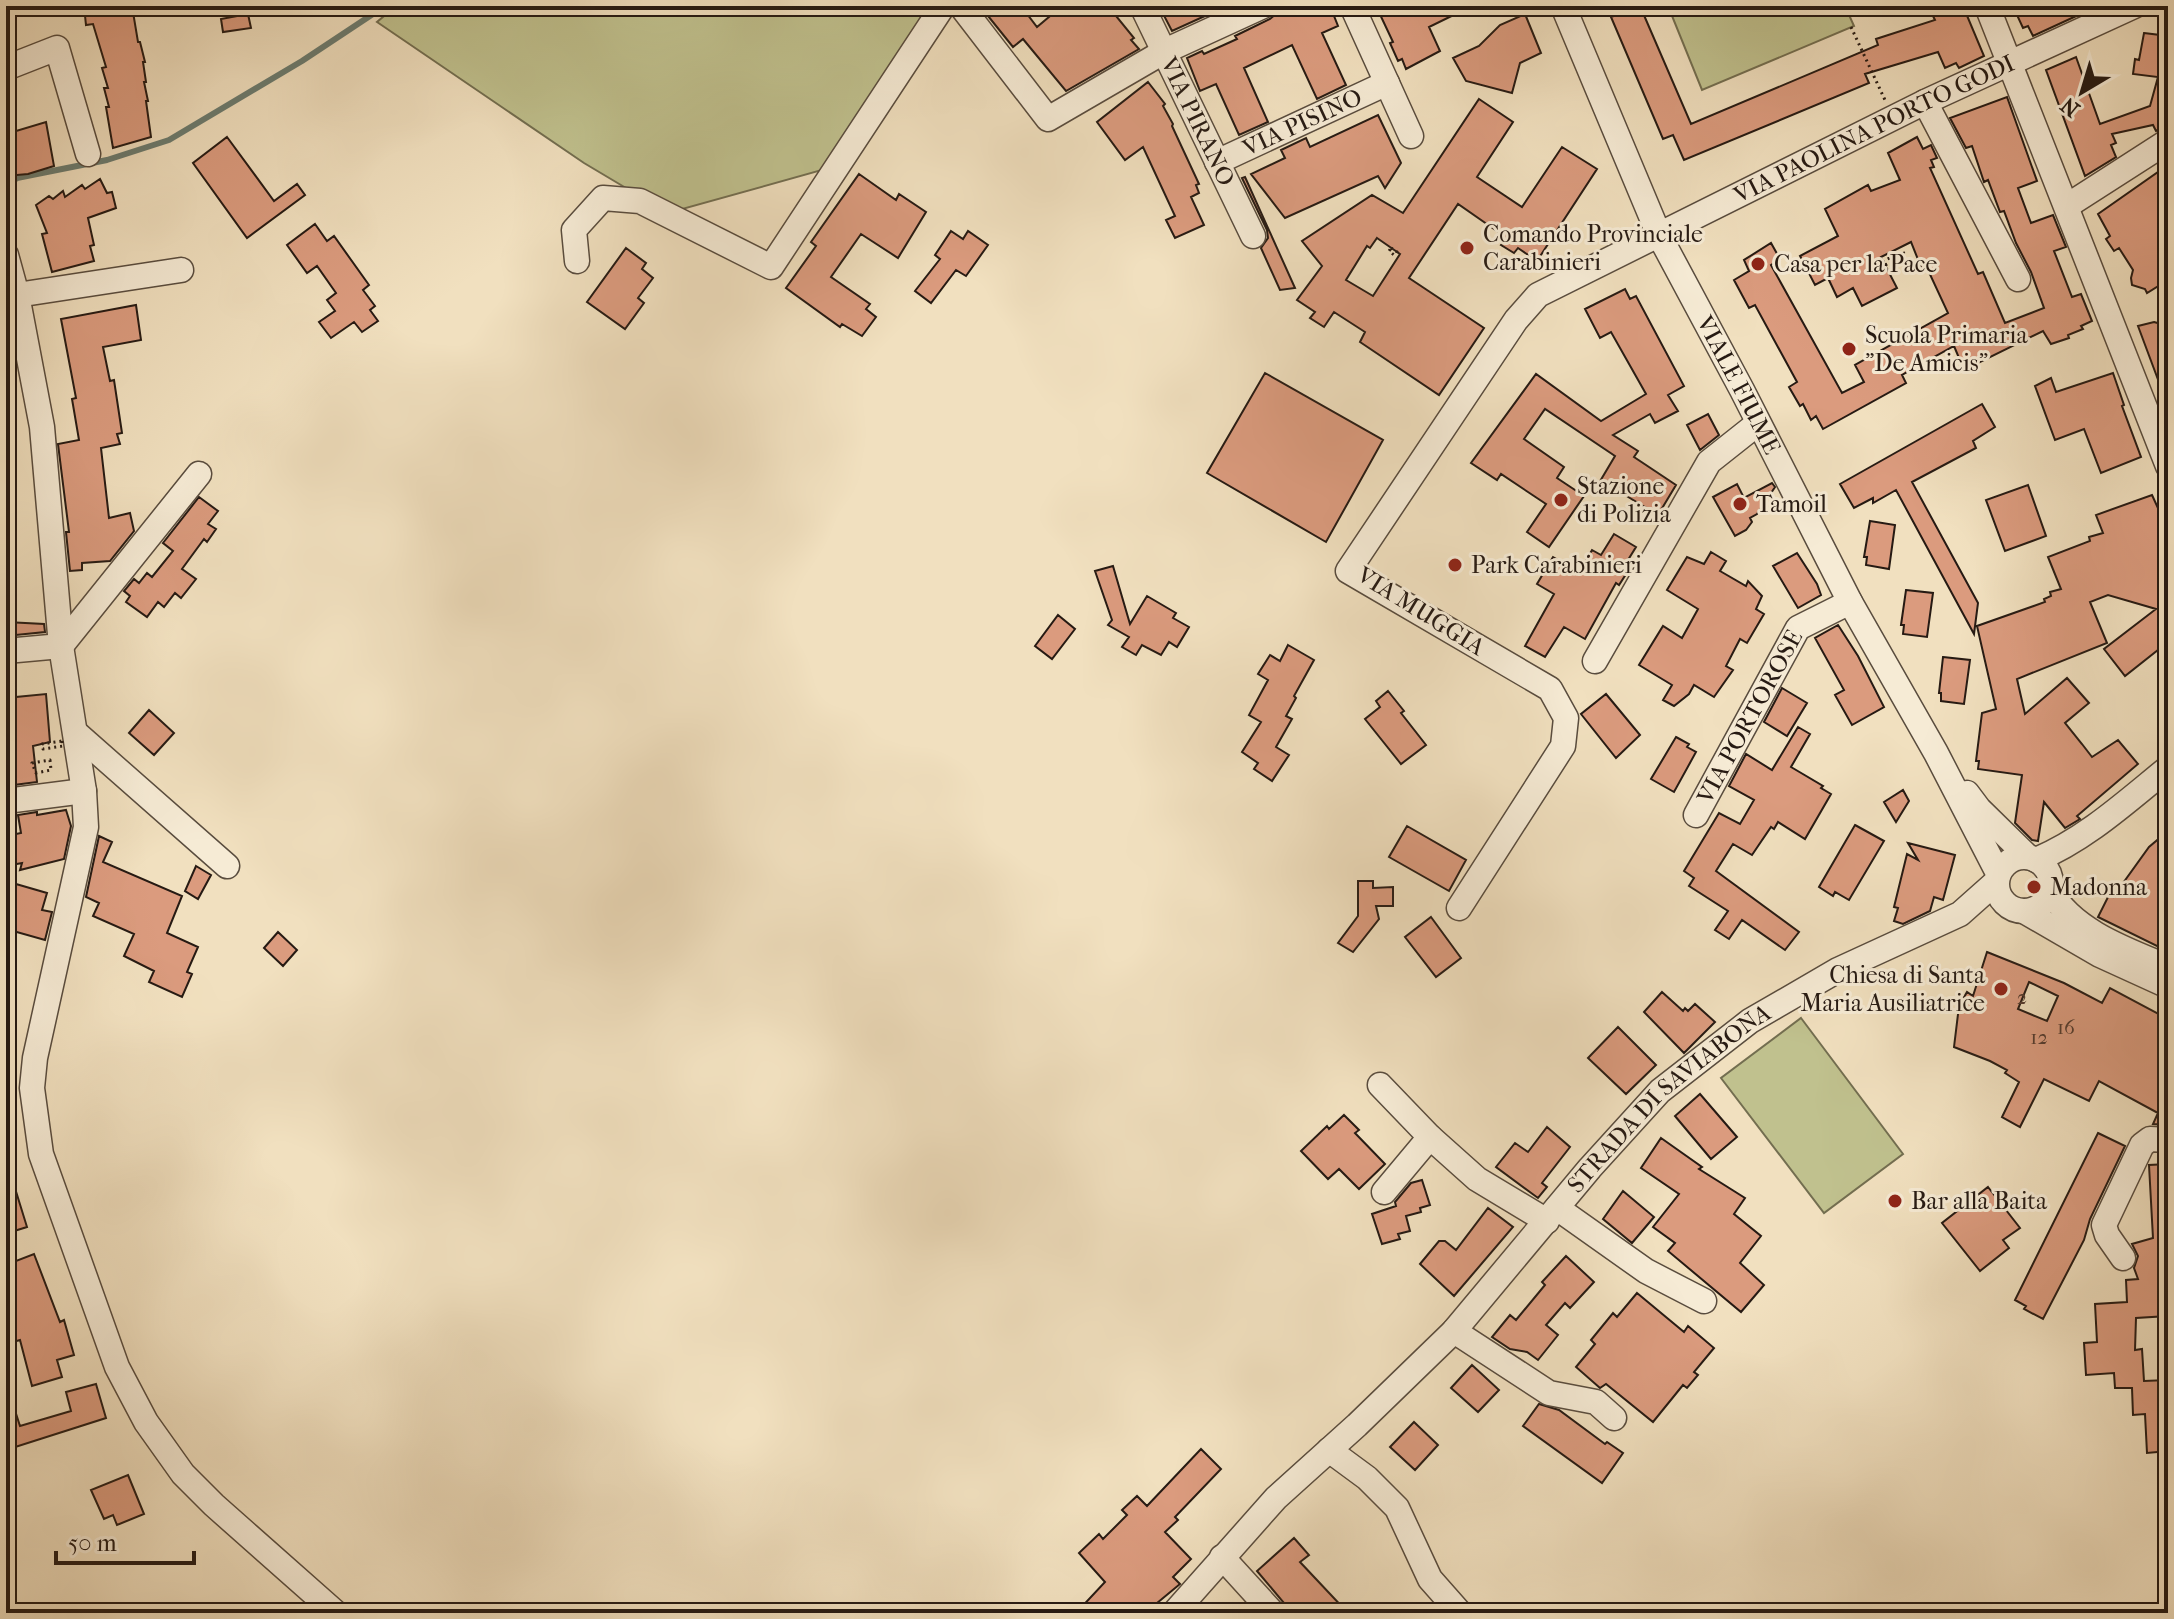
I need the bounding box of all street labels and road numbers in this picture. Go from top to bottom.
street label: VIA PAOLINA PORTO GODI [1728,49,2019,210]
street label: VIA PIRANO [1154,52,1241,190]
street label: VIA PISINO [1237,83,1366,163]
street label: VIALE FIUME [1690,310,1786,459]
street label: VIA MUGGIA [1351,560,1490,662]
street label: VIA PORTOROSE [1691,625,1808,809]
street label: STRADA DI SAVIABONA [1561,998,1776,1198]

